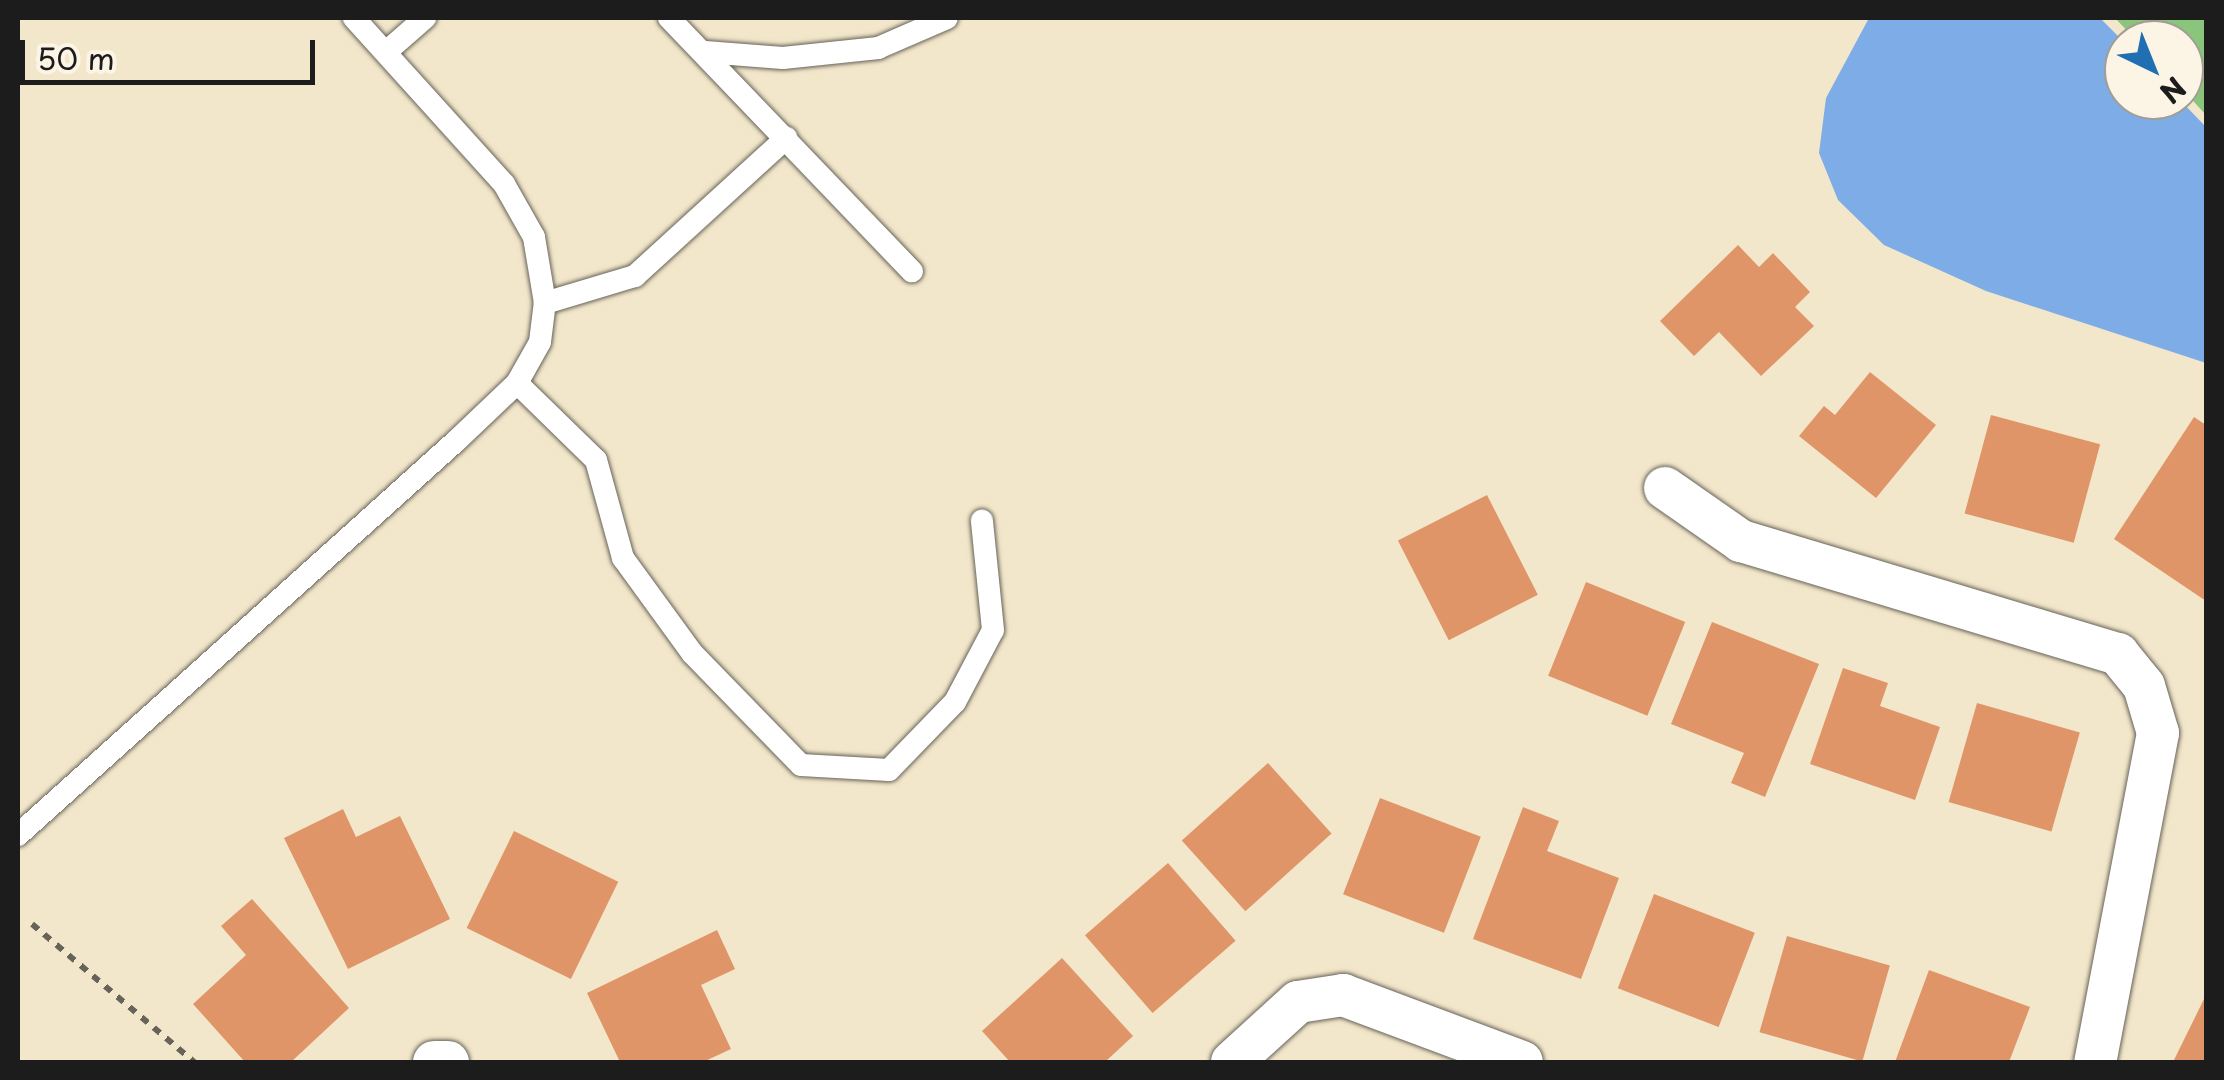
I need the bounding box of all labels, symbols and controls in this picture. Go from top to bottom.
scale bar [25,20,320,82]
north arrow [2104,20,2204,120]
text: 50 m [37,35,115,80]
text: N [2151,68,2196,114]

